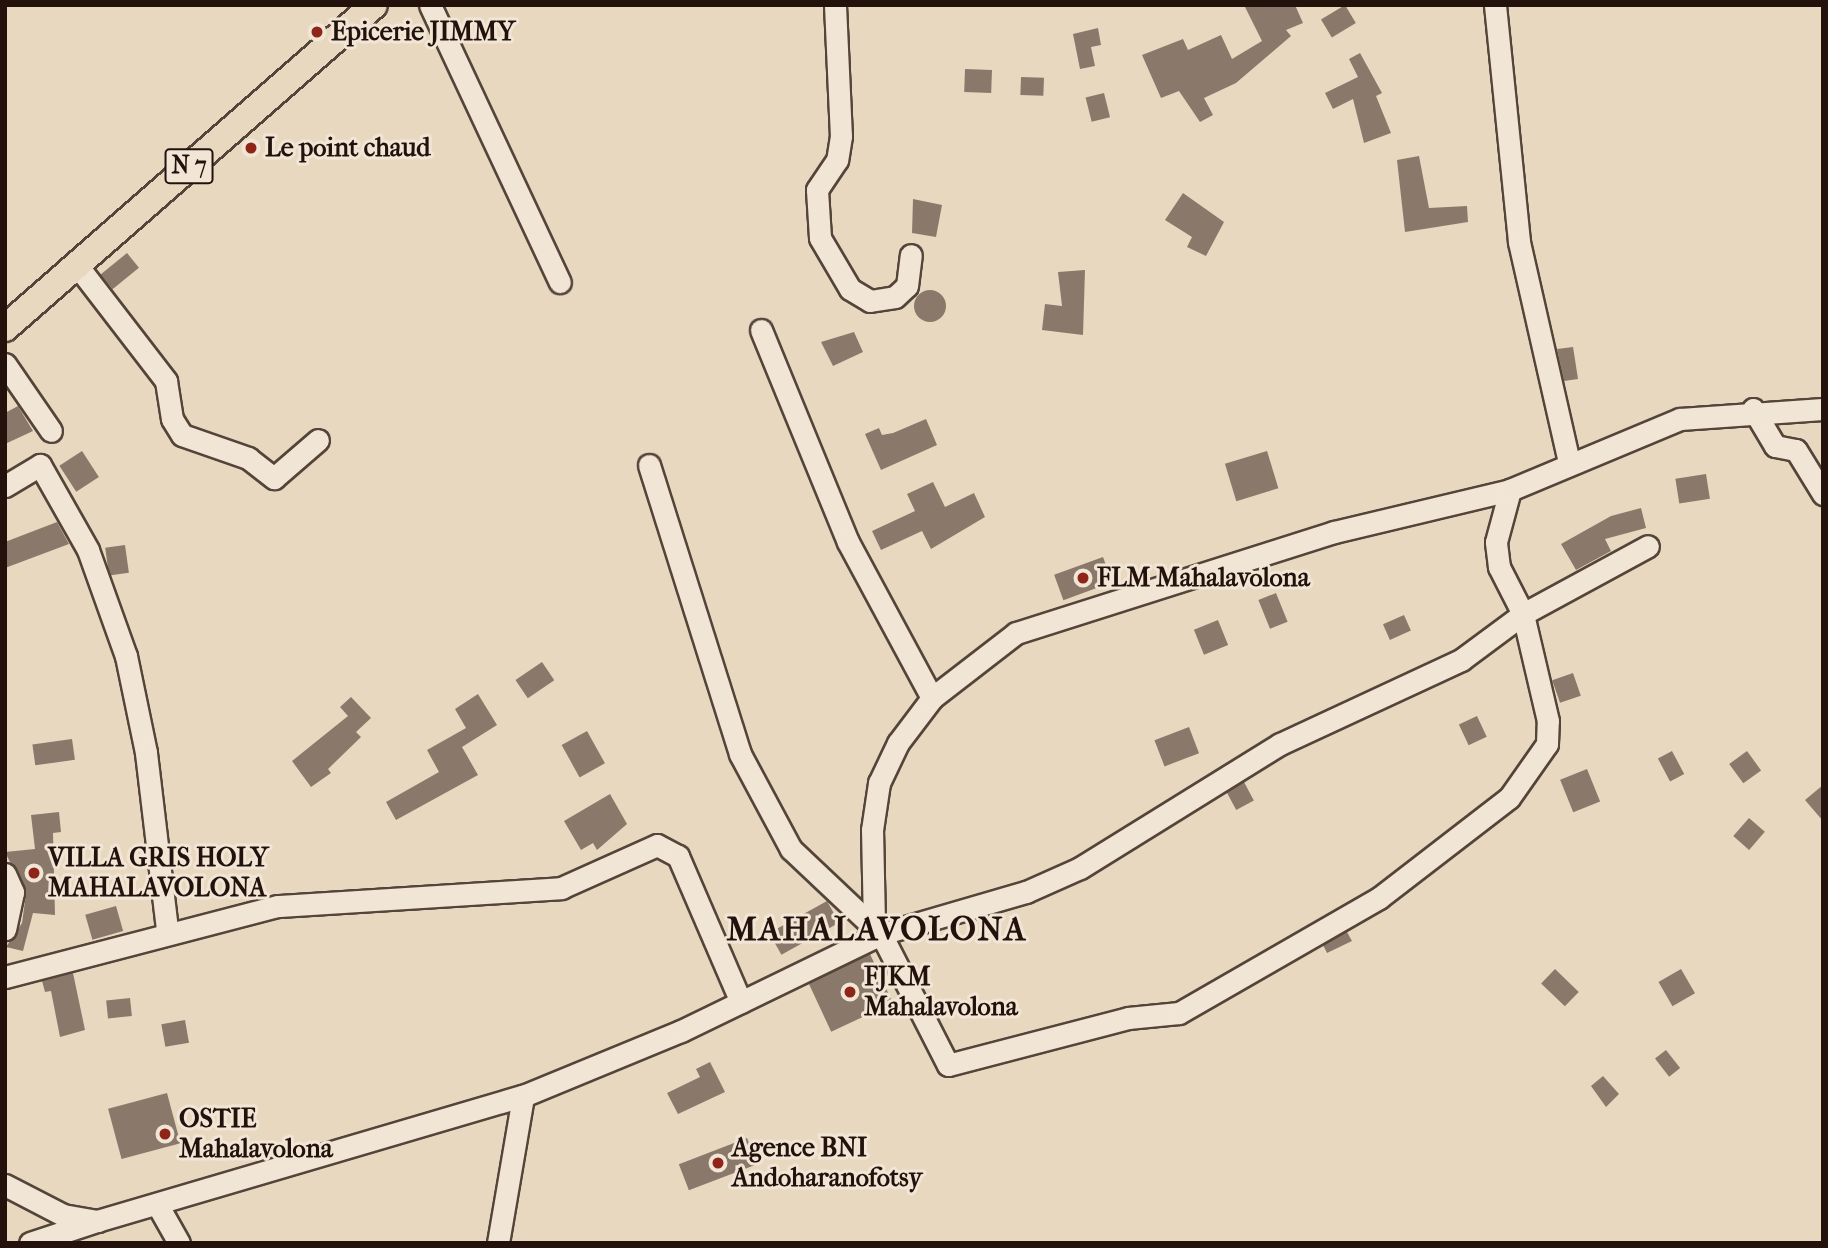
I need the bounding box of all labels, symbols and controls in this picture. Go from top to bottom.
place label: Epicerie JIMMY [331,16,515,48]
marker: Epicerie JIMMY [309,24,325,40]
place label: Le point chaud [265,132,430,164]
marker: Le point chaud [243,140,259,156]
road number: N 7 [164,146,214,186]
place label: FLM Mahalavolona [1097,562,1310,594]
marker: FLM Mahalavolona [1075,570,1091,586]
place label: VILLA GRIS HOLY MAHALAVOLONA [48,842,268,903]
marker: VILLA GRIS HOLY MAHALAVOLONA [26,865,42,881]
district label: MAHALAVOLONA [728,910,1026,950]
place label: FJKM Mahalavolona [864,961,1018,1023]
marker: FJKM Mahalavolona [842,984,858,1000]
place label: OSTIE Mahalavolona [179,1103,333,1164]
marker: OSTIE Mahalavolona [157,1126,173,1142]
place label: Agence BNI Andoharanofotsy [732,1132,922,1194]
marker: Agence BNI Andoharanofotsy [710,1155,726,1171]

